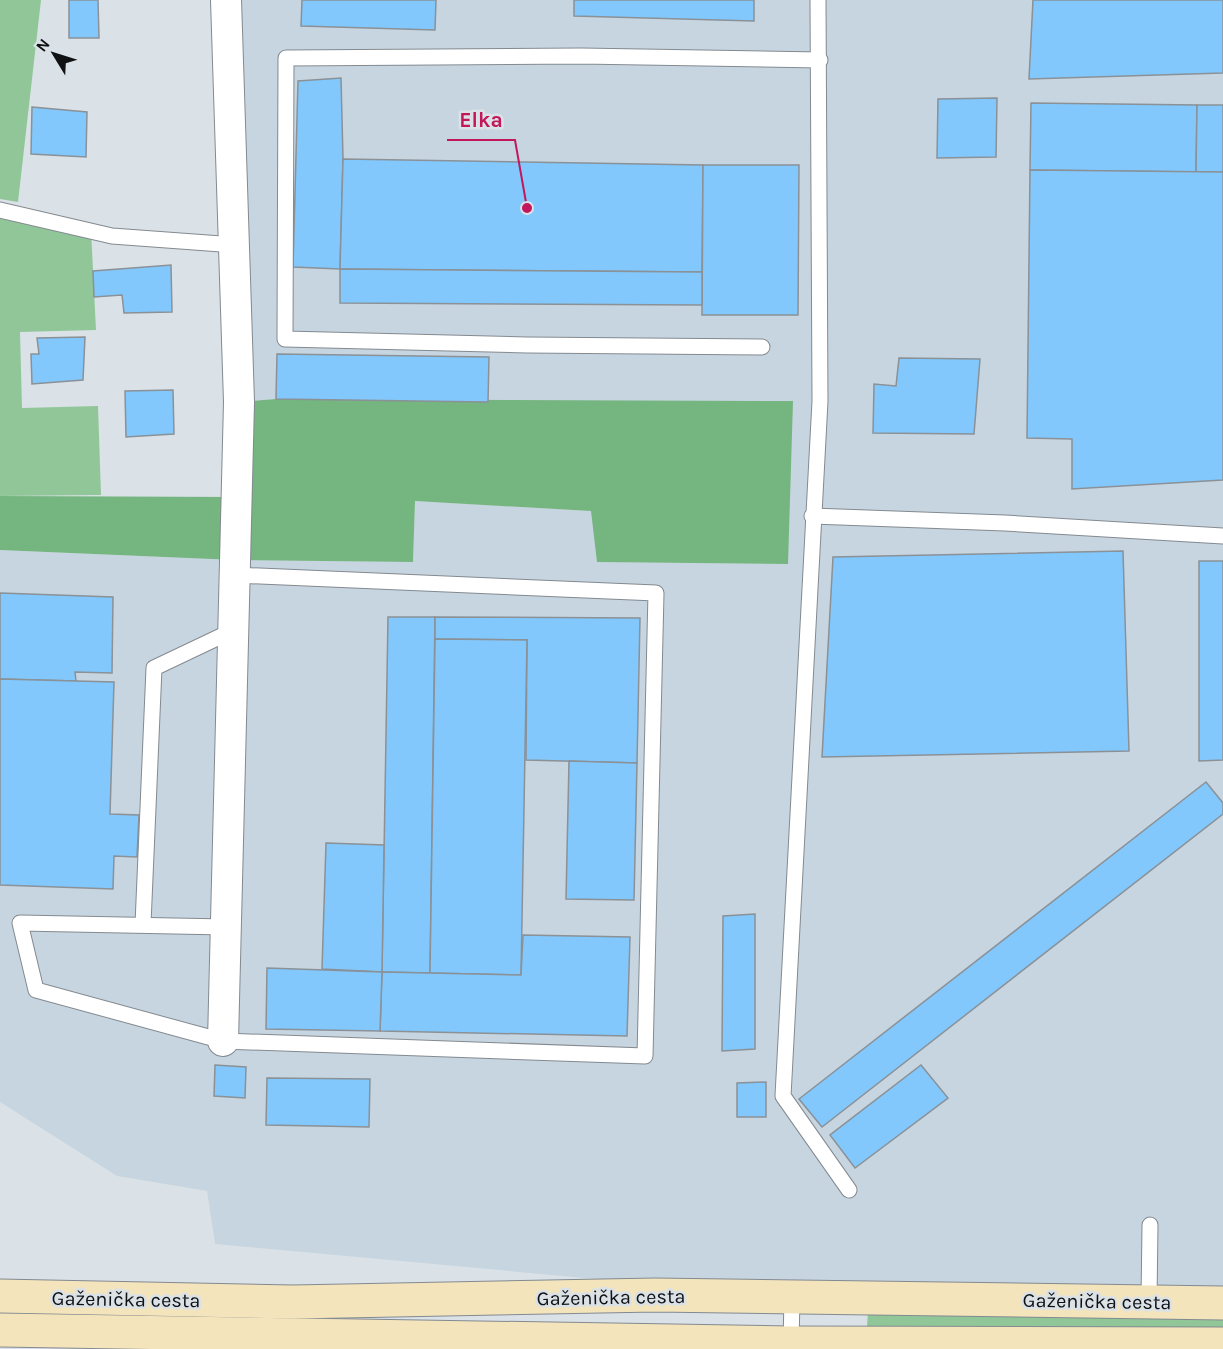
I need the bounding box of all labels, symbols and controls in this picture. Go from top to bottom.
north arrow [24,24,84,84]
text: N [32,35,54,55]
callout: Elka [447,101,515,140]
text: Elka [459,108,503,132]
street label: Gaženička cesta [536,1285,686,1310]
street label: Gaženička cesta [51,1287,201,1312]
street label: Gaženička cesta [1022,1289,1172,1314]

